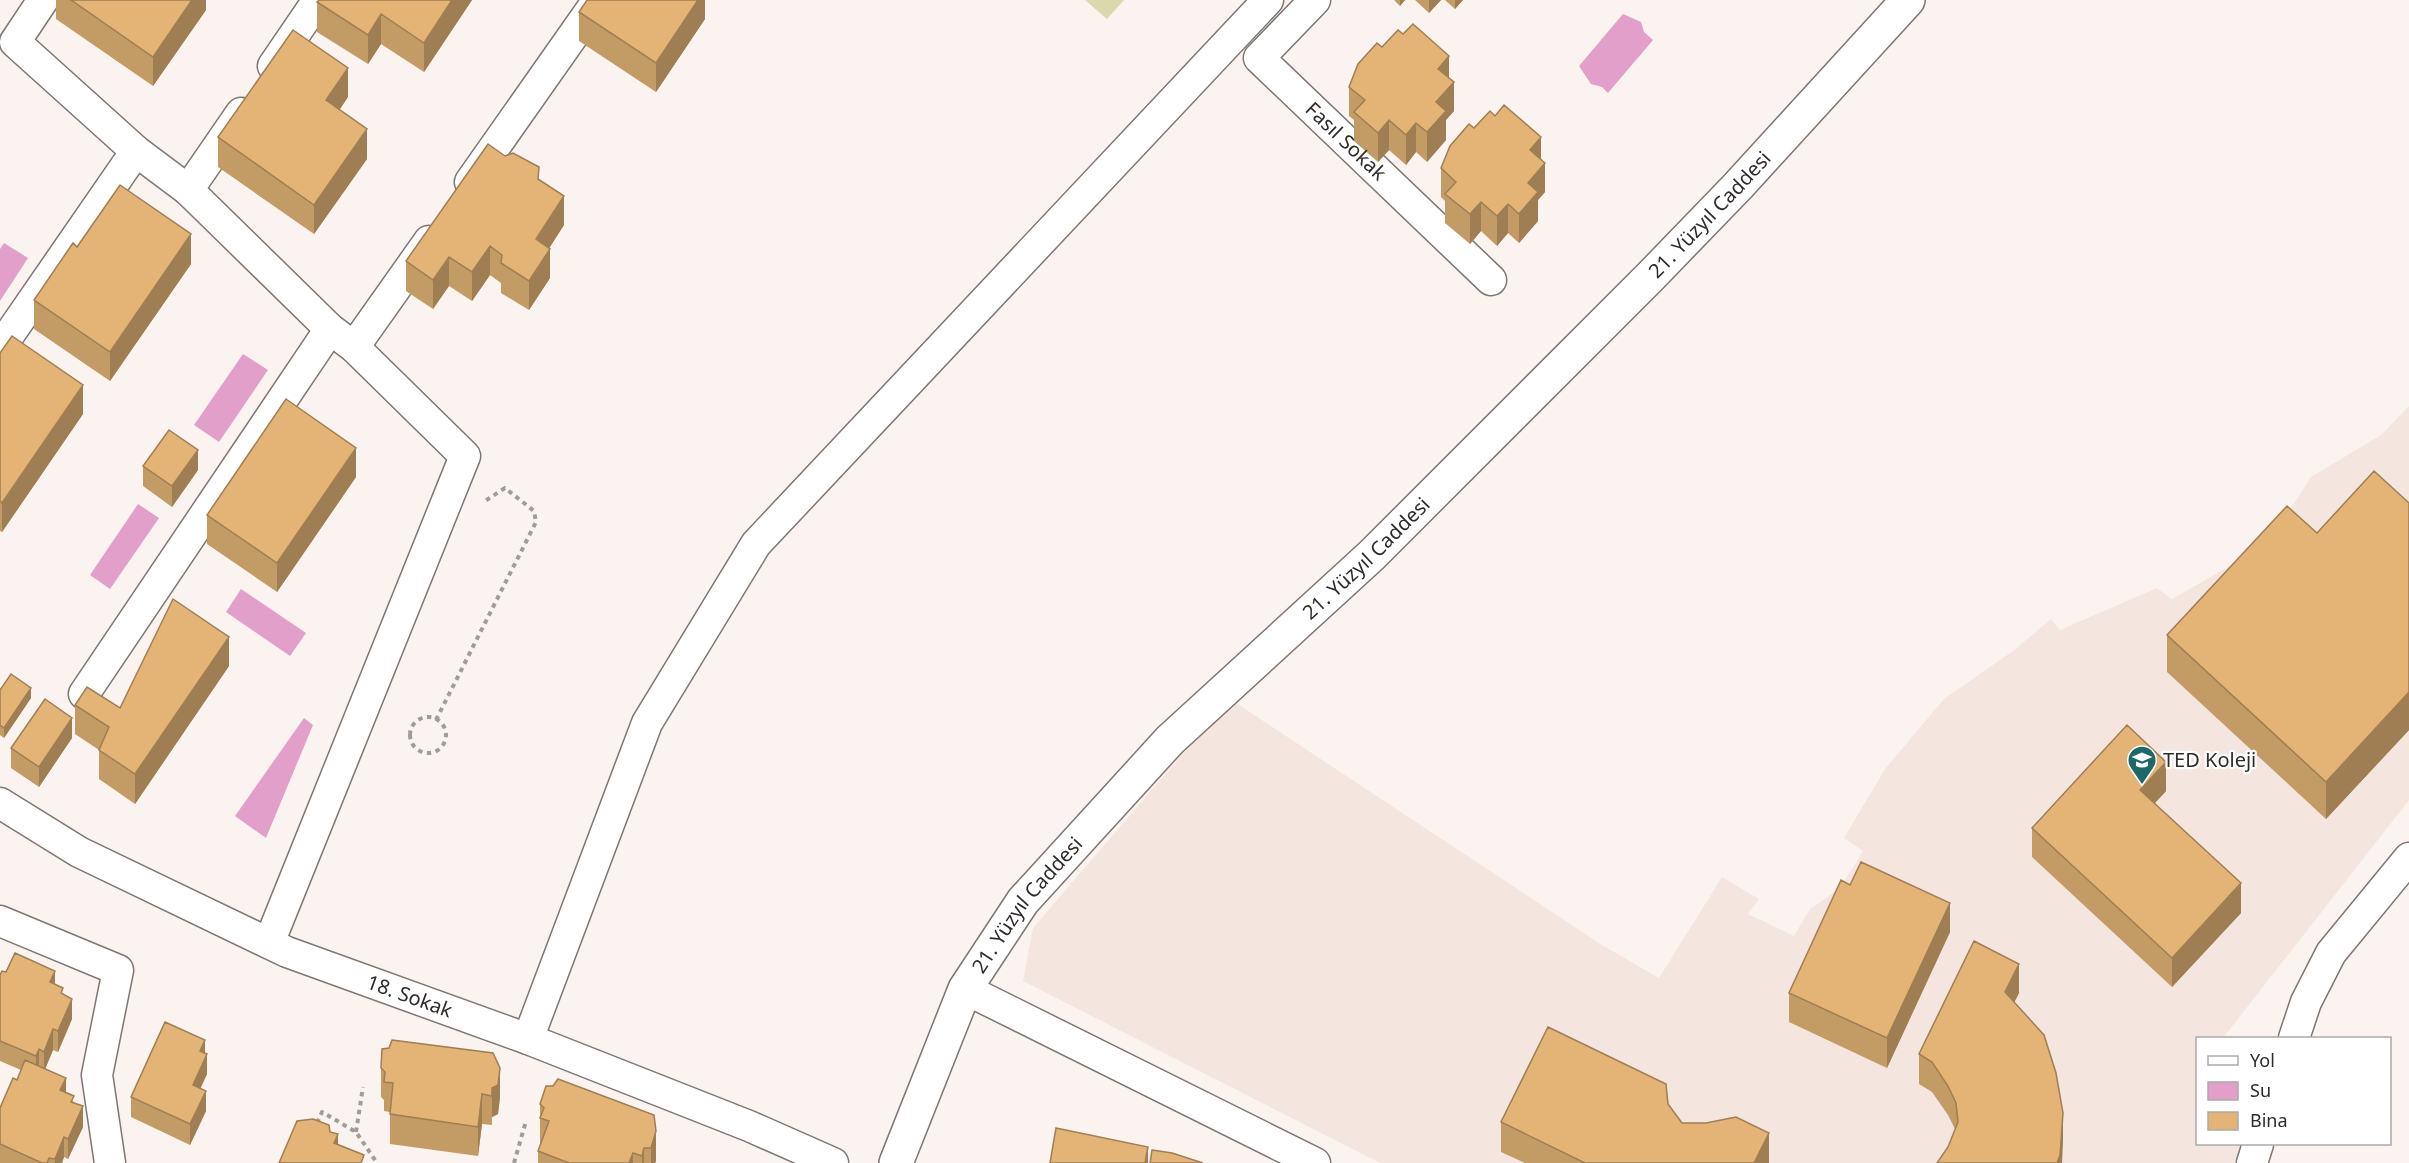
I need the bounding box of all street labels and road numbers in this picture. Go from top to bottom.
street label: Fasıl Sokak [1300,96,1393,186]
street label: 21. Yüzyıl Caddesi [1642,145,1777,284]
street label: 21. Yüzyıl Caddesi [1296,491,1435,625]
street label: 21. Yüzyıl Caddesi [965,831,1088,978]
street label: 18. Sokak [363,968,457,1024]

